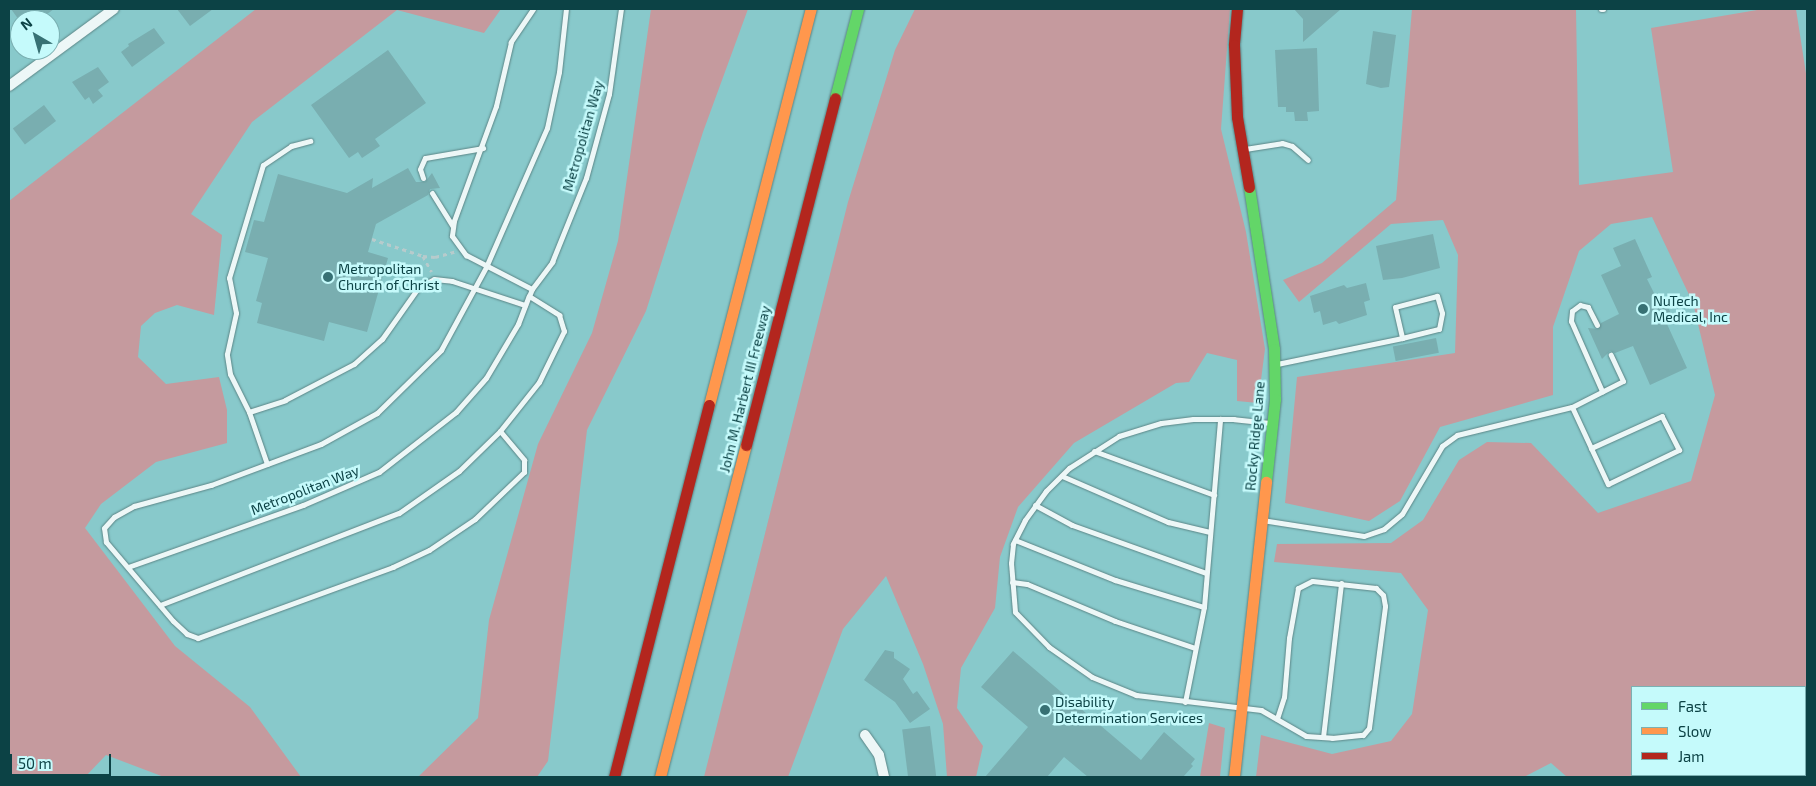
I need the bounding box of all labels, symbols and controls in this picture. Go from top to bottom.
north arrow [10,10,60,60]
text: N [17,14,35,33]
street label: Metropolitan Way [559,79,607,193]
place label: Metropolitan Church of Christ [338,261,440,294]
marker: Metropolitan Church of Christ [322,271,334,283]
place label: NuTech Medical, Inc [1653,293,1728,326]
marker: NuTech Medical, Inc [1637,303,1649,315]
street label: John M. Harbert III Freeway [716,304,774,474]
street label: Rocky Ridge Lane [1242,380,1268,492]
street label: Metropolitan Way [248,462,362,518]
legend [1631,686,1806,776]
place label: Disability Determination Services [1055,694,1203,726]
text: Fast [1678,697,1707,715]
marker: Disability Determination Services [1039,704,1051,716]
text: Slow [1678,722,1712,740]
scale bar [12,744,114,776]
text: Jam [1678,747,1704,765]
text: 50 m [18,754,52,772]

